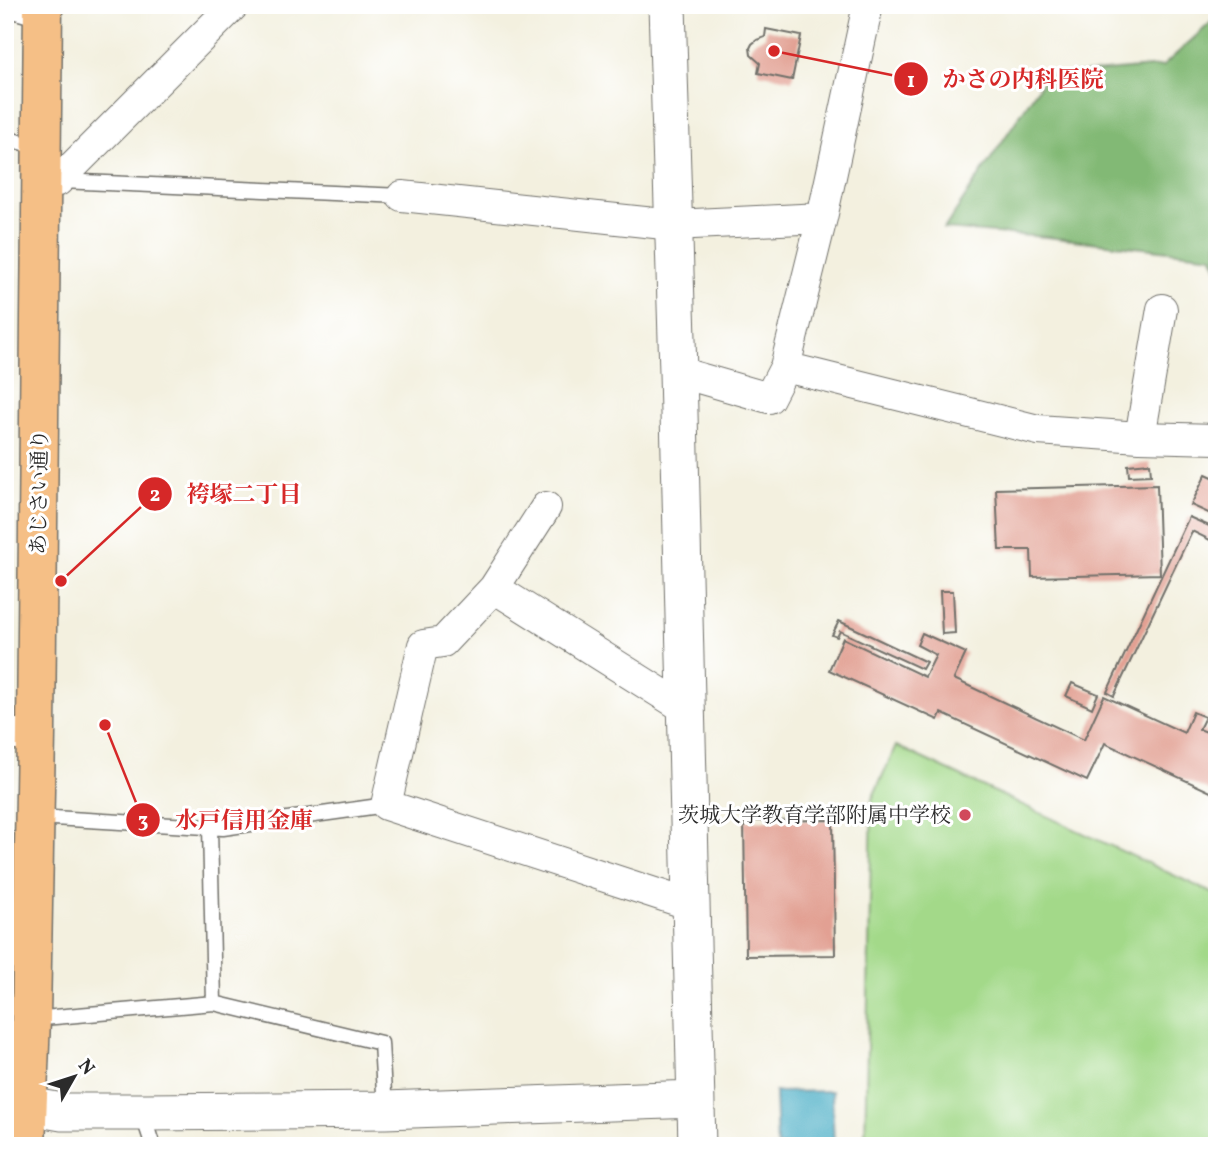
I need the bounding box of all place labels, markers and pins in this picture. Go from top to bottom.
callout: かさの内科医院 [894,57,1118,101]
callout: 袴塚二丁目 [137,472,315,516]
callout: 水戸信用金庫 [126,798,327,842]
place label: 茨城大学教育学部附属中学校 [678,802,951,831]
marker: 茨城大学教育学部附属中学校 [957,807,973,823]

